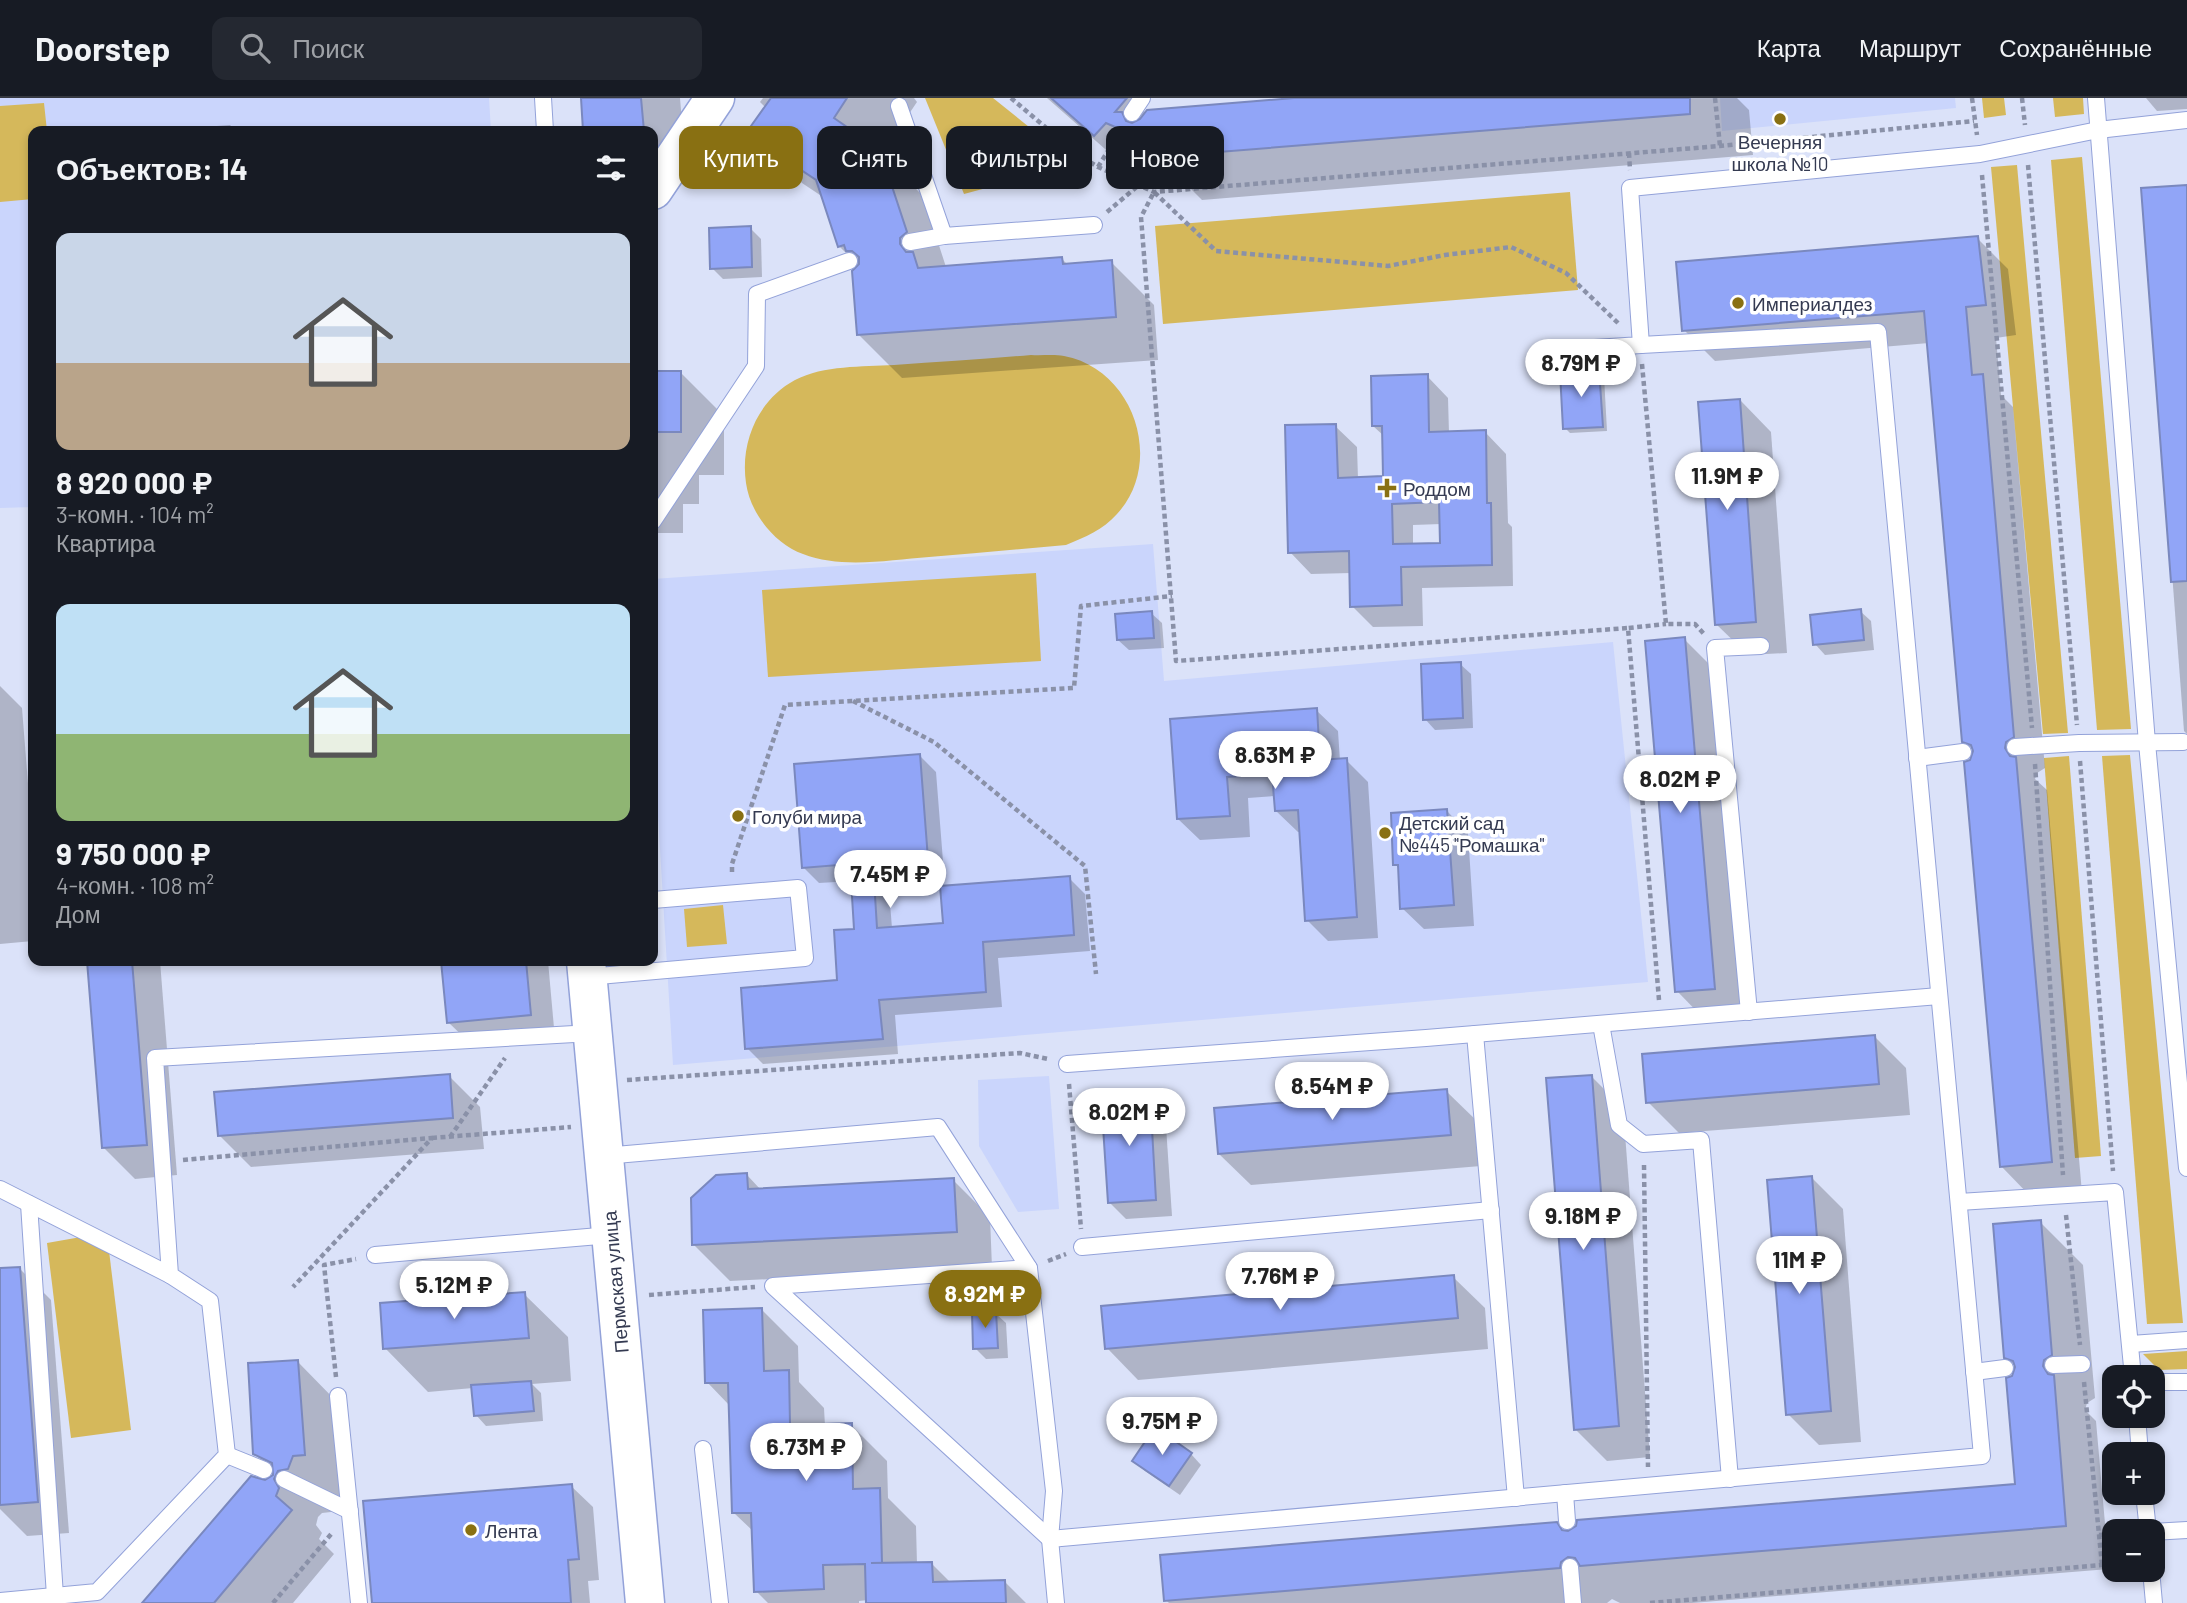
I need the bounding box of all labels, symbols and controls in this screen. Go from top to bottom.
search box [212,17,702,80]
text: Doorstep [35,28,170,68]
icon: search [236,29,274,67]
text: Поиск [292,32,364,63]
text: Карта [1757,33,1821,62]
text: Маршрут [1859,33,1961,62]
text: Сохранённые [1999,33,2152,62]
marker: Вечерняя школа №10 [1772,111,1788,127]
chip: Купить [679,126,803,189]
chip: Снять [817,126,932,189]
chip: Фильтры [946,126,1092,189]
chip: Новое [1106,126,1224,189]
place label: Вечерняя школа №10 [1731,130,1829,175]
icon: filters [592,149,630,187]
text: Объектов: 14 [56,150,248,186]
icon: home [280,279,406,405]
place label: Империалдез [1752,292,1872,315]
marker: Империалдез [1730,295,1746,311]
pin: 8.79M ₽ [1516,340,1646,399]
text: 8.79M ₽ [1541,348,1621,376]
pin: 11.9M ₽ [1662,452,1792,512]
text: 11.9M ₽ [1691,461,1763,489]
text: 8 920 000 ₽ [56,464,212,500]
place label: Роддом [1403,477,1471,500]
marker: Роддом [1377,478,1397,498]
text: 3-комн. · 104 m² [56,500,214,528]
text: Квартира [56,529,155,557]
icon: home [280,650,406,776]
pin: 8.63M ₽ [1210,732,1340,791]
text: 8.63M ₽ [1235,740,1315,768]
pin: 8.02M ₽ [1615,756,1745,815]
text: 8.02M ₽ [1639,764,1721,792]
place label: Голуби мира [752,805,863,828]
marker: Голуби мира [730,808,746,824]
place label: Детский сад №445 "Ромашка" [1399,811,1544,856]
marker: Детский сад №445 "Ромашка" [1377,825,1393,841]
text: 9 750 000 ₽ [56,835,210,871]
pin: 7.45M ₽ [825,850,955,910]
text: 7.45M ₽ [850,859,930,887]
text: 4-комн. · 108 m² [56,871,214,899]
text: Дом [56,900,100,928]
pin: 8.54M ₽ [1267,1062,1397,1122]
text: 8.54M ₽ [1291,1071,1373,1099]
pin: 8.02M ₽ [1064,1088,1194,1148]
text: 8.02M ₽ [1088,1097,1170,1125]
pin: 9.18M ₽ [1518,1192,1648,1252]
text: 9.18M ₽ [1545,1201,1621,1229]
street label: Пермская улица [597,1209,633,1354]
pin: 11M ₽ [1750,1236,1848,1296]
text: 11M ₽ [1772,1245,1826,1273]
pin: 7.76M ₽ [1215,1252,1345,1312]
text: 7.76M ₽ [1241,1261,1319,1289]
pin: 5.12M ₽ [389,1262,519,1321]
text: 5.12M ₽ [416,1270,492,1298]
pin: 8.92M ₽ [920,1270,1050,1330]
text: 8.92M ₽ [945,1279,1025,1307]
map controls [2102,1365,2165,1582]
button: locate [2102,1365,2165,1428]
pin: 9.75M ₽ [1097,1398,1227,1457]
text: 9.75M ₽ [1122,1406,1202,1434]
pin: 6.73M ₽ [741,1424,871,1483]
text: 6.73M ₽ [766,1432,846,1460]
button: + [2102,1442,2165,1505]
place label: Лента [485,1519,538,1542]
button: − [2102,1519,2165,1582]
marker: Лента [463,1522,479,1538]

